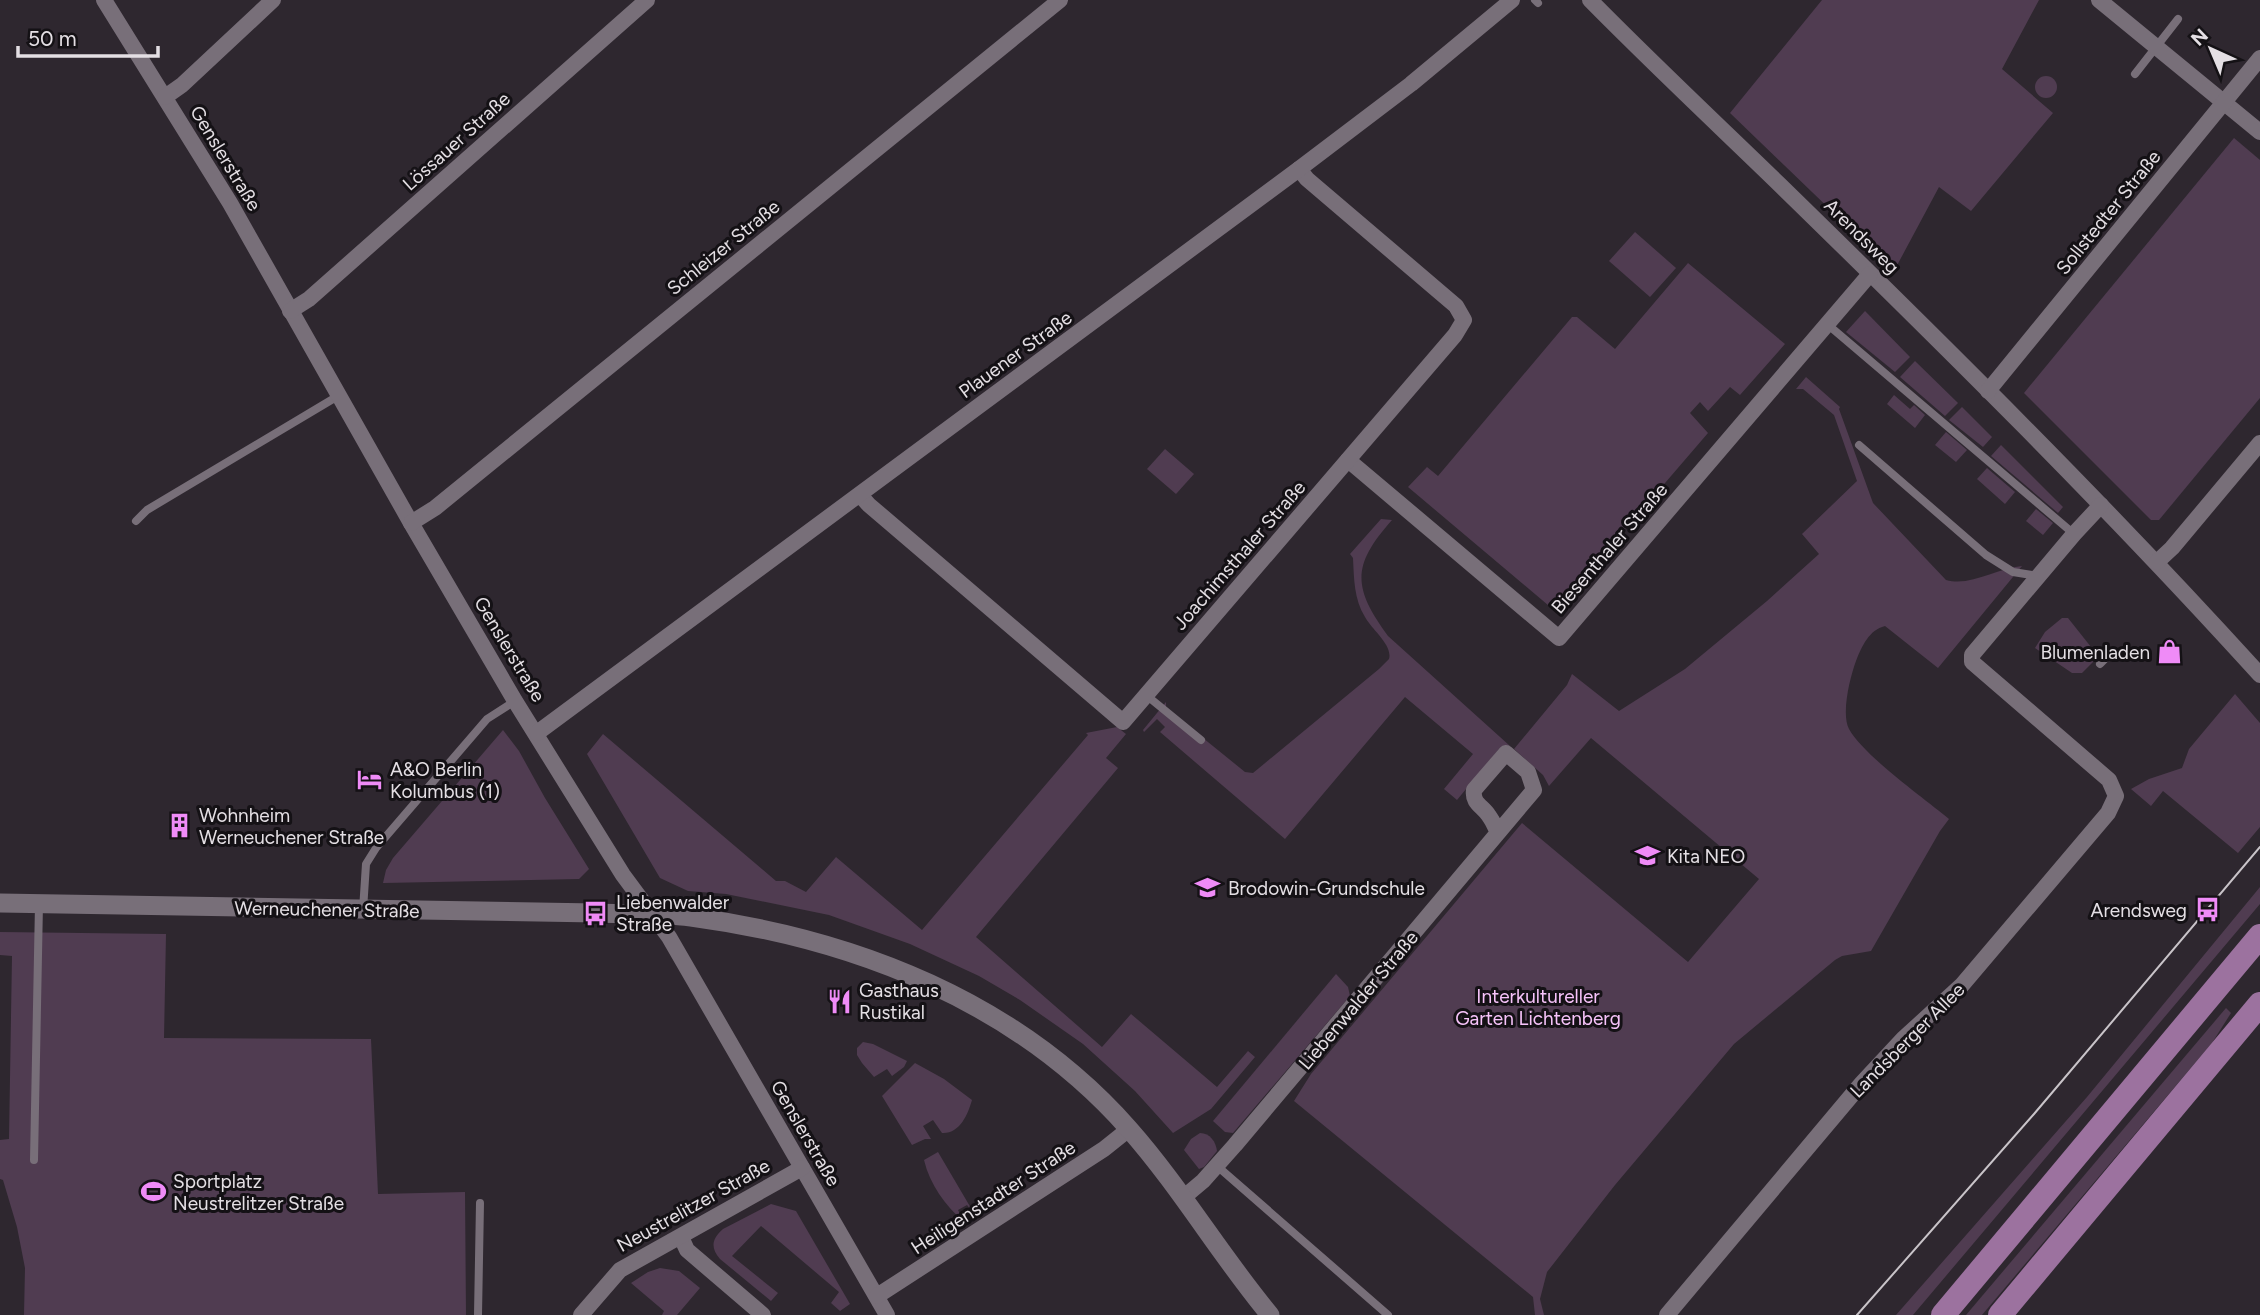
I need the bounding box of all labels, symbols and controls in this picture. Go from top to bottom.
scale bar [18,14,158,58]
north arrow [2176,14,2246,84]
text: N [2186,24,2213,51]
text: 50 m [28,26,77,51]
street label: Lössauer Straße [398,87,515,196]
street label: Genslerstraße [185,102,266,215]
street label: Sollstedter Straße [2051,146,2166,279]
street label: Arendsweg [1819,194,1904,279]
street label: Schleizer Straße [662,195,784,300]
street label: Plauener Straße [954,306,1076,403]
street label: Joachimsthaler Straße [1168,476,1310,635]
street label: Biesenthaler Straße [1546,478,1672,618]
street label: Genslerstraße [469,593,550,706]
shop icon: Blumenladen [2156,638,2184,666]
place label: Blumenladen [2040,641,2150,664]
place label: A&O Berlin Kolumbus (1) [390,758,500,803]
hotel icon: A&O Berlin Kolumbus (1) [356,766,384,794]
place label: Wohnheim Werneuchener Straße [199,804,384,849]
building icon: Wohnheim Werneuchener Straße [165,812,193,840]
school or university icon: Kita NEO [1633,842,1661,870]
place label: Kita NEO [1667,845,1745,868]
school or university icon: Brodowin-Grundschule [1194,874,1222,902]
place label: Brodowin-Grundschule [1228,877,1425,900]
place label: Liebenwalder Straße [616,891,730,936]
street label: Werneuchener Straße [234,896,420,923]
bus stop icon: Arendsweg [2193,896,2221,924]
bus stop icon: Liebenwalder Straße [582,899,610,927]
place label: Arendsweg [2091,899,2187,922]
street label: Liebenwalder Straße [1294,926,1423,1074]
street label: Landsberger Allee [1845,978,1969,1102]
place label: Gasthaus Rustikal [859,979,939,1024]
park label: Interkultureller Garten Lichtenberg [1455,985,1621,1030]
restaurant icon: Gasthaus Rustikal [825,987,853,1015]
street label: Genslerstraße [766,1076,845,1190]
street label: Heiligenstadter Straße [907,1136,1080,1259]
street label: Neustrelitzer Straße [613,1154,774,1257]
place label: Sportplatz Neustrelitzer Straße [173,1170,344,1215]
sports icon: Sportplatz Neustrelitzer Straße [139,1178,167,1206]

